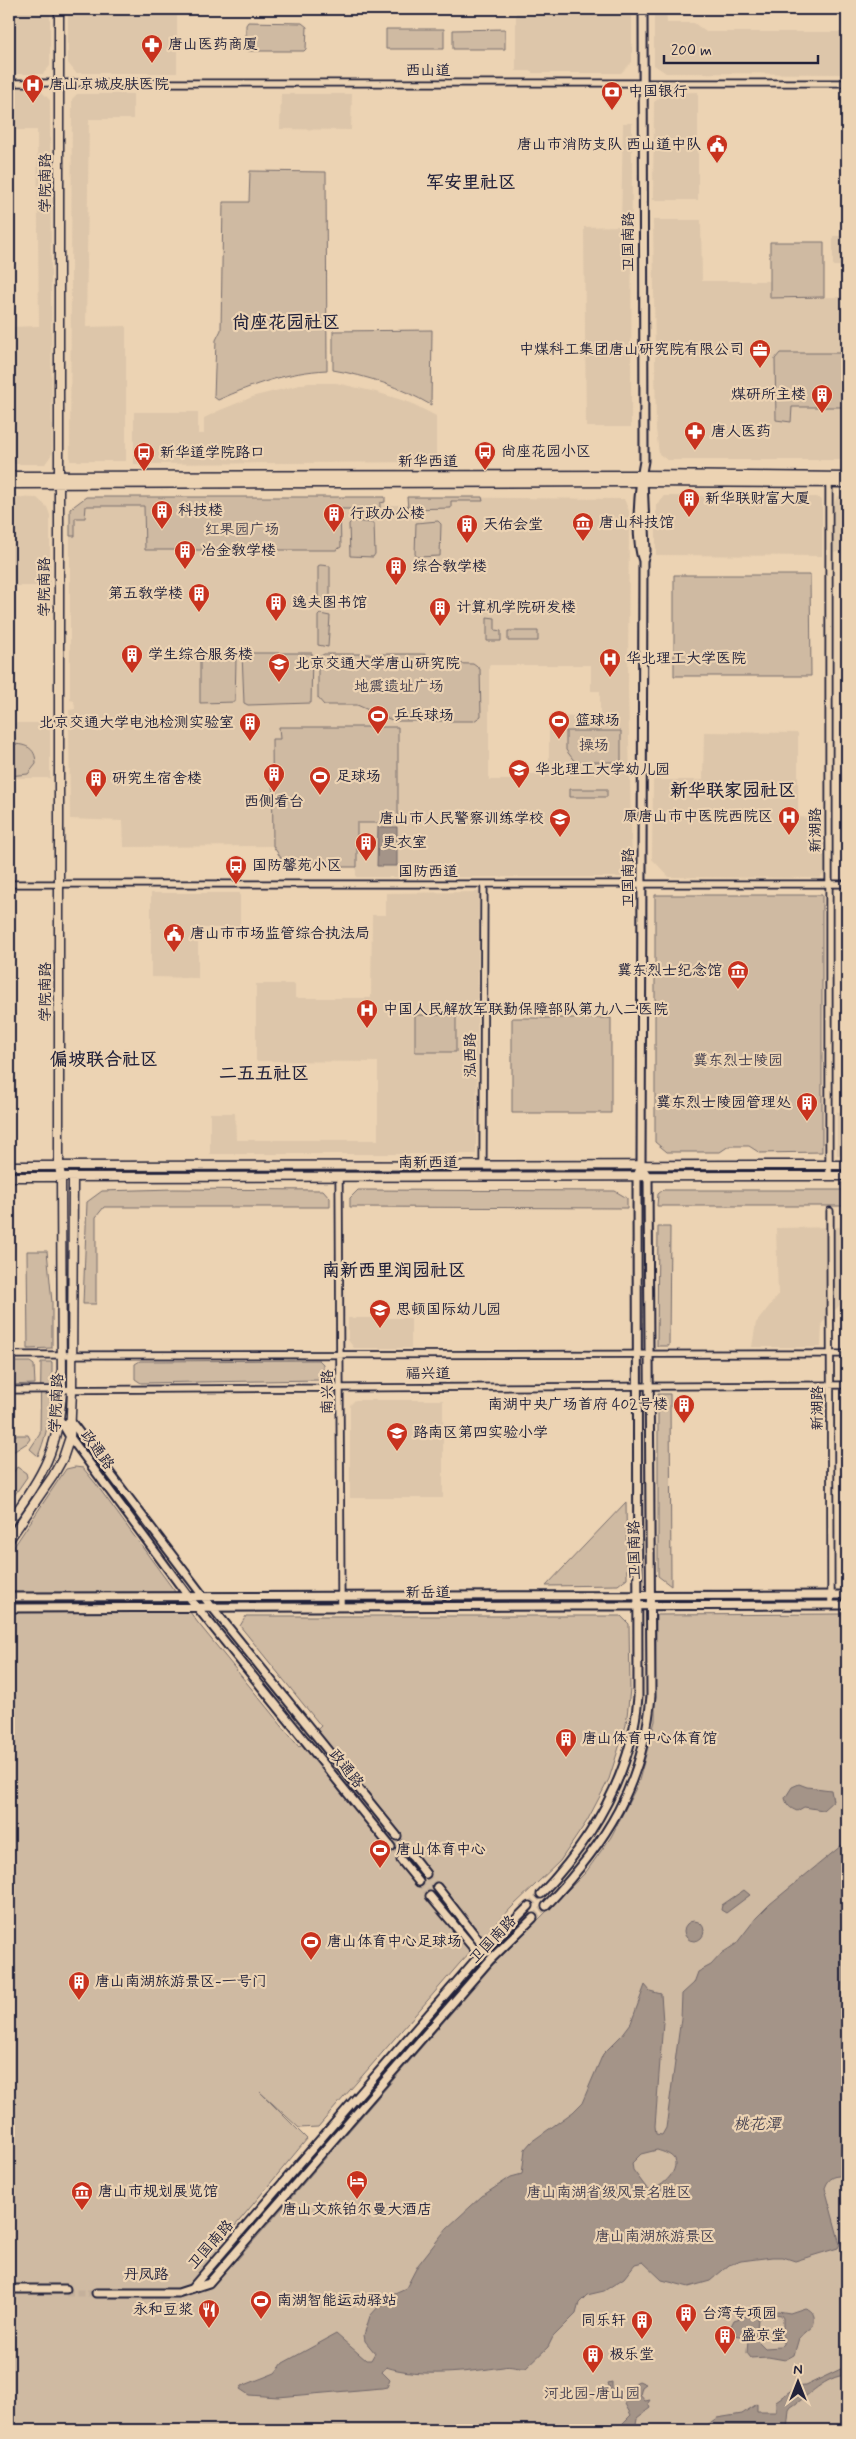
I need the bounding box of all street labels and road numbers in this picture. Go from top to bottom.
street label: 西山道 [405,61,451,81]
street label: 学院南路 [36,153,56,213]
street label: 卫国南路 [619,212,639,272]
street label: 新华西道 [398,452,458,472]
street label: 学院南路 [35,557,55,617]
street label: 新湖路 [806,807,826,853]
street label: 卫国南路 [619,848,639,908]
street label: 国防西道 [398,862,458,882]
street label: 学院南路 [36,962,56,1022]
street label: 泓西路 [461,1032,481,1078]
street label: 南新西道 [398,1153,458,1173]
street label: 福兴道 [405,1364,451,1384]
street label: 南兴路 [318,1369,338,1415]
street label: 学院南路 [45,1373,69,1433]
street label: 新湖路 [808,1385,828,1431]
street label: 政通路 [76,1426,118,1474]
street label: 卫国南路 [624,1520,646,1580]
street label: 新岳道 [405,1583,451,1603]
street label: 政通路 [324,1745,368,1793]
street label: 卫国南路 [465,1911,521,1969]
street label: 卫国南路 [183,2216,239,2274]
street label: 丹凤路 [123,2265,169,2285]

